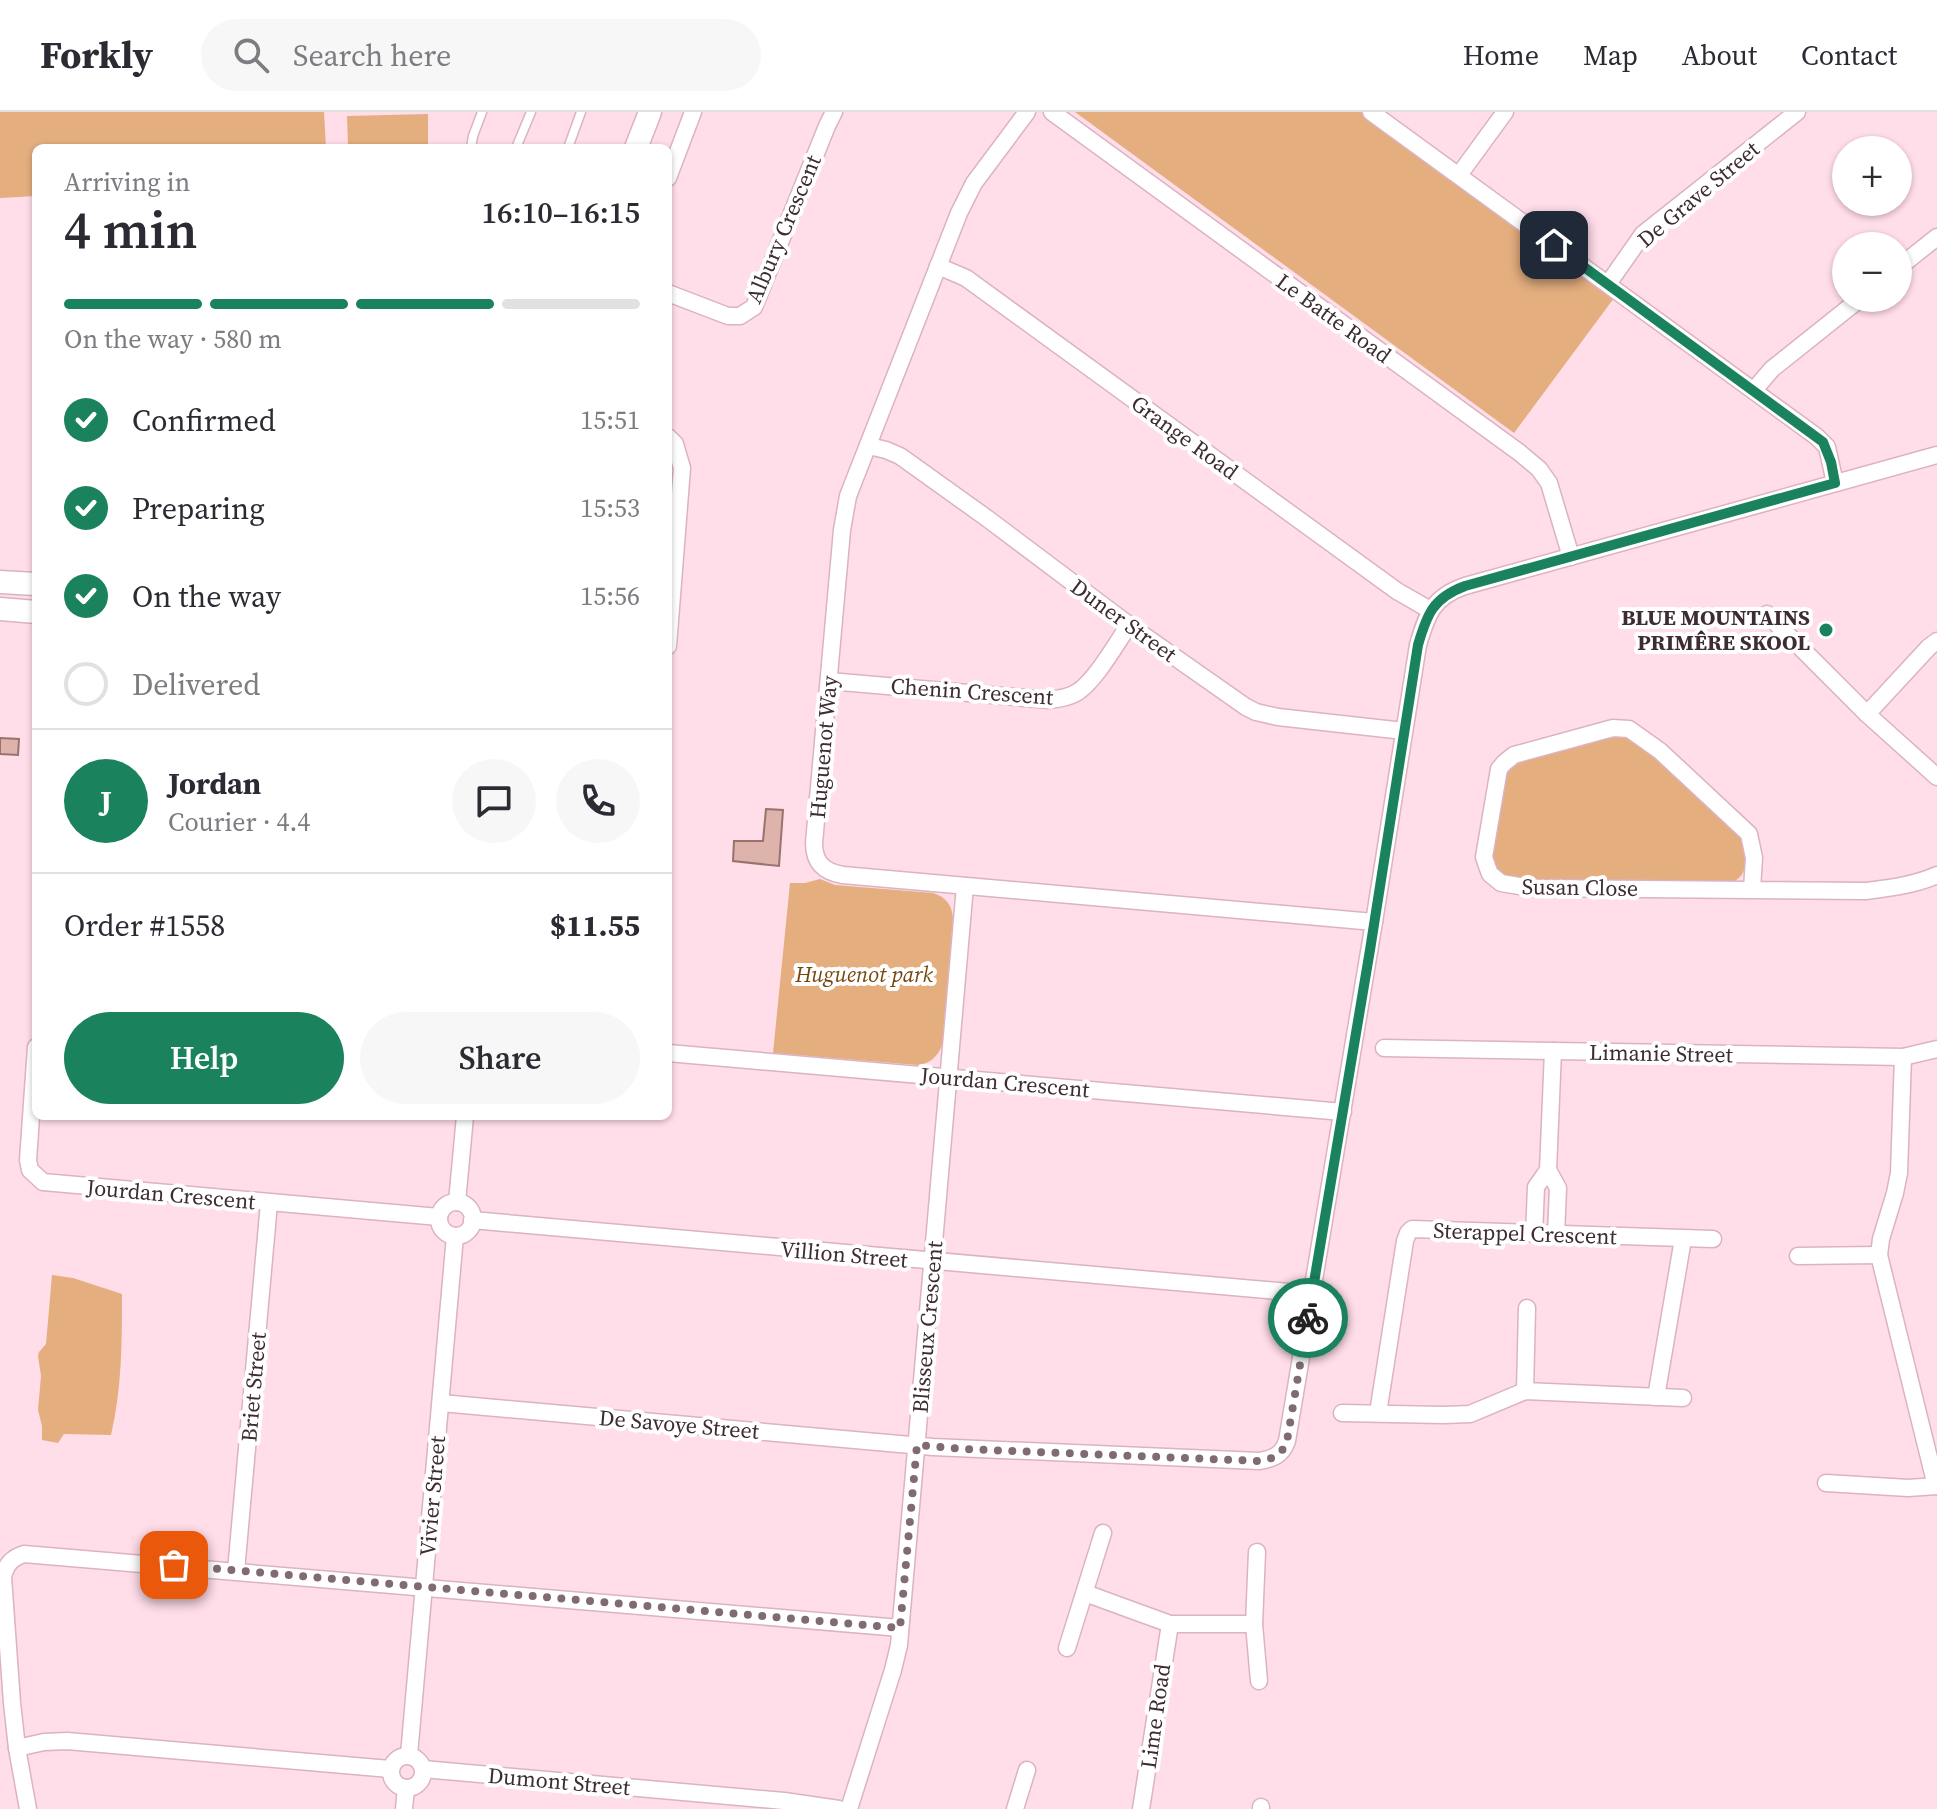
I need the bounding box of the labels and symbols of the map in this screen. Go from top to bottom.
street label: De Grave Street [1631,134,1766,254]
street label: Albury Crescent [738,149,828,308]
pin [1520,211,1588,279]
street label: Le Batte Road [1270,266,1398,370]
street label: Grange Road [1125,388,1245,486]
street label: Duner Street [1065,571,1184,669]
place label: BLUE MOUNTAINS PRIMÊRE SKOOL [1621,602,1810,657]
marker: BLUE MOUNTAINS PRIMÊRE SKOOL [1817,621,1835,639]
street label: Chenin Crescent [890,670,1055,712]
street label: Huguenot Way [802,674,844,820]
street label: Susan Close [1522,871,1638,903]
park label: Huguenot park [794,959,933,989]
street label: Limanie Street [1589,1037,1734,1069]
street label: Jourdan Crescent [918,1060,1092,1104]
street label: Jourdan Crescent [84,1172,258,1216]
street label: Sterappel Crescent [1433,1215,1618,1251]
street label: Villion Street [779,1233,910,1275]
street label: Blisseux Crescent [905,1239,950,1414]
courier [1268,1278,1348,1358]
street label: Briet Street [233,1330,273,1443]
street label: De Savoye Street [598,1402,761,1446]
street label: Vivier Street [412,1434,452,1557]
pin [140,1531,208,1599]
street label: Lime Road [1133,1661,1177,1770]
street label: Dumont Street [487,1760,632,1802]

